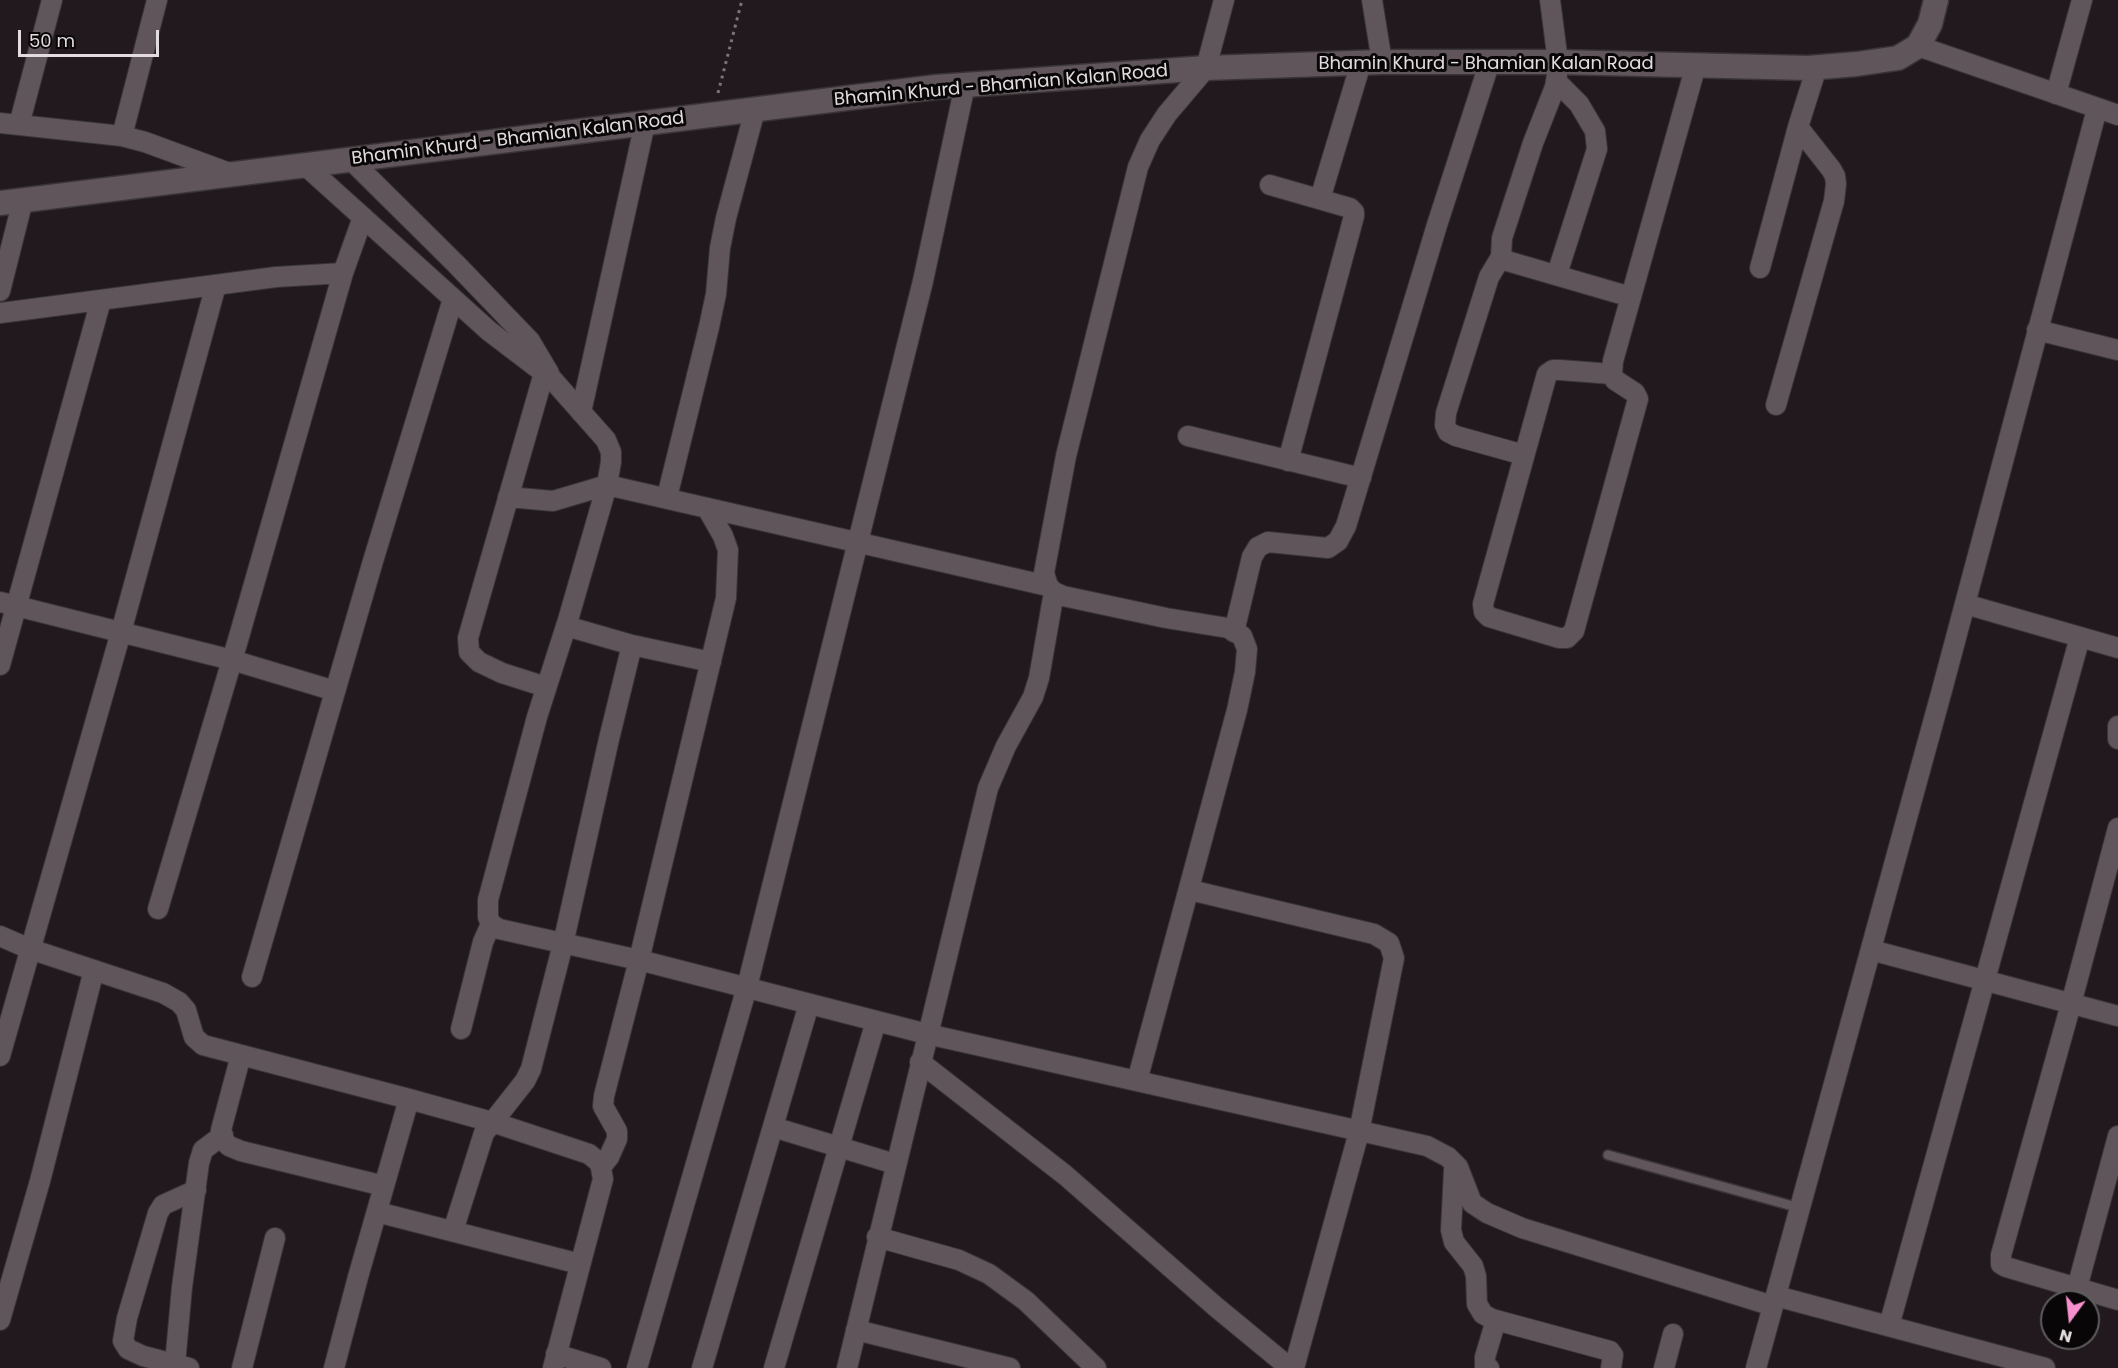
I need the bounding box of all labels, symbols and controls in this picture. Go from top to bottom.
scale bar [21,18,162,56]
text: 50 m [29,28,75,53]
street label: Bhamin Khurd - Bhamian Kalan Road [1318,53,1654,75]
street label: Bhamin Khurd - Bhamian Kalan Road [833,61,1169,111]
street label: Bhamin Khurd - Bhamian Kalan Road [350,108,686,170]
north arrow [2040,1290,2100,1350]
text: N [2057,1323,2075,1349]

